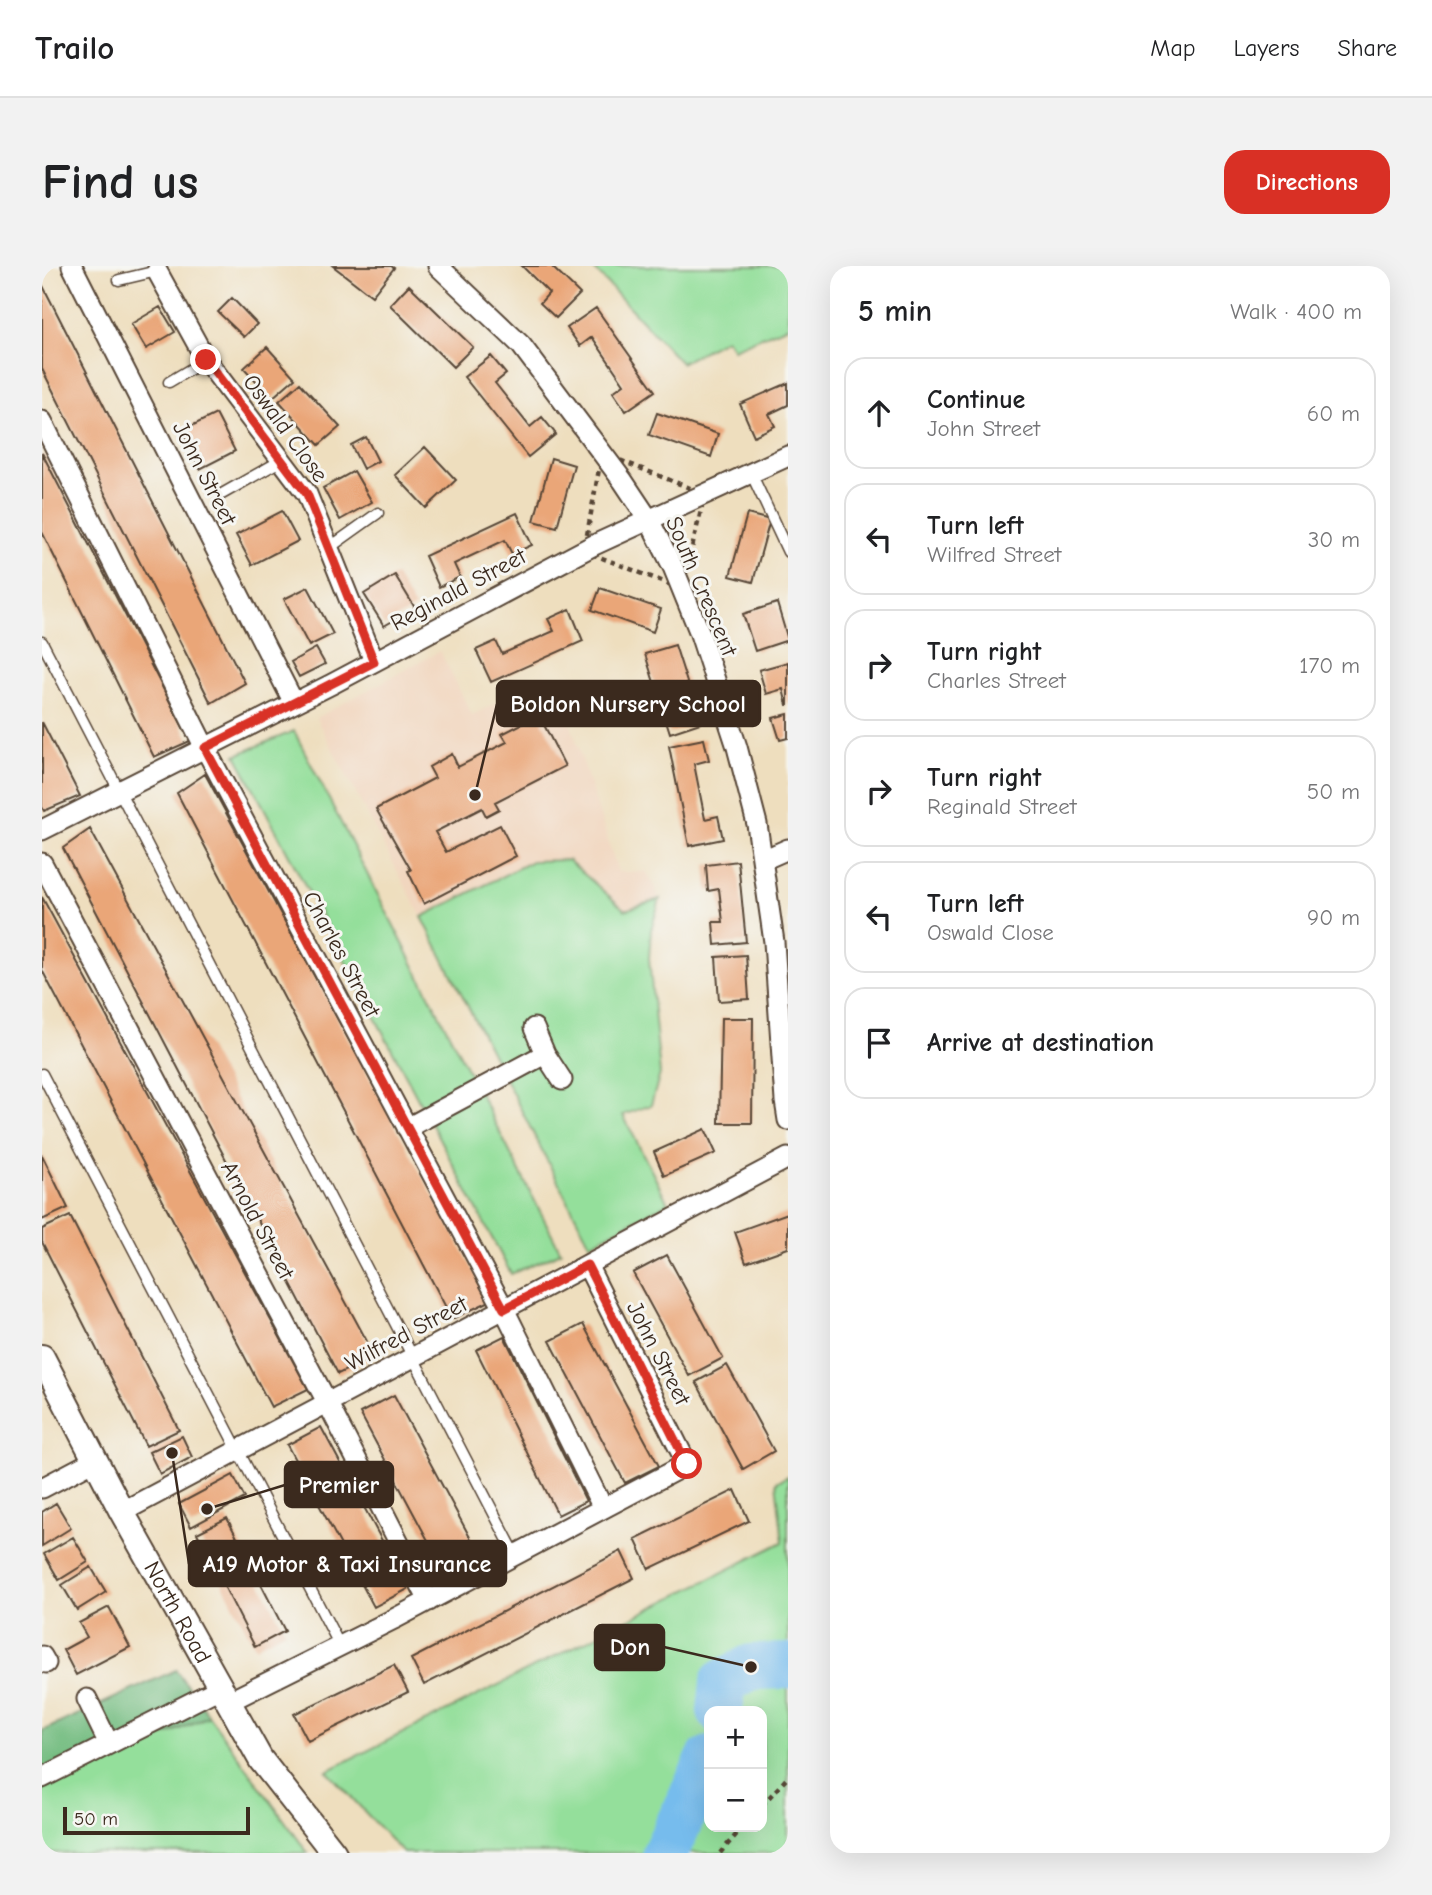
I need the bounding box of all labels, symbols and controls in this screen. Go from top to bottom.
text: Trailo [35,29,114,67]
text: Map [1150,34,1196,62]
text: Layers [1234,34,1299,62]
text: Share [1337,34,1397,62]
button: Directions [1224,150,1390,214]
text: Find us [42,154,198,210]
text: 5 min [858,294,932,329]
text: Walk · 400 m [1230,298,1362,325]
route end [190,344,221,375]
street label: Oswald Close [237,369,334,487]
text: Continue [927,385,1025,415]
icon: ahead [860,394,898,432]
text: 60 m [1307,400,1360,427]
text: John Street [927,415,1040,442]
street label: John Street [167,417,243,531]
text: Turn left [927,511,1024,541]
street label: South Crescent [660,512,744,661]
icon: left [860,520,898,558]
text: 30 m [1308,526,1360,553]
text: Wilfred Street [927,541,1061,568]
street label: Reginald Street [386,542,532,636]
text: Turn right [927,637,1041,667]
icon: right [860,646,898,684]
text: 170 m [1299,652,1360,679]
text: Charles Street [927,667,1066,694]
callout: Boldon Nursery School [497,681,760,726]
text: Boldon Nursery School [510,690,746,718]
text: Turn right [927,763,1041,793]
icon: right [860,772,898,810]
text: 50 m [1307,778,1360,805]
text: Reginald Street [927,793,1076,820]
street label: Charles Street [297,887,387,1023]
text: Turn left [927,889,1024,919]
icon: left [860,898,898,936]
text: 90 m [1307,904,1360,931]
text: Oswald Close [927,919,1054,946]
icon: arrive [860,1024,898,1062]
text: Arrive at destination [927,1028,1154,1058]
street label: Arnold Street [215,1157,301,1285]
street label: Wilfred Street [341,1289,473,1377]
street label: John Street [621,1297,697,1411]
route start [671,1448,702,1479]
callout: Premier [285,1462,393,1507]
text: Premier [299,1471,380,1499]
callout: A19 Motor & Taxi Insurance [189,1541,506,1586]
text: A19 Motor & Taxi Insurance [203,1550,491,1578]
street label: North Road [138,1556,217,1668]
callout: Don [595,1625,664,1670]
text: Don [610,1633,650,1661]
map controls [704,1706,767,1832]
button: + [704,1706,767,1769]
button: − [704,1769,767,1832]
scale bar [63,1804,250,1836]
text: 50 m [74,1808,118,1830]

